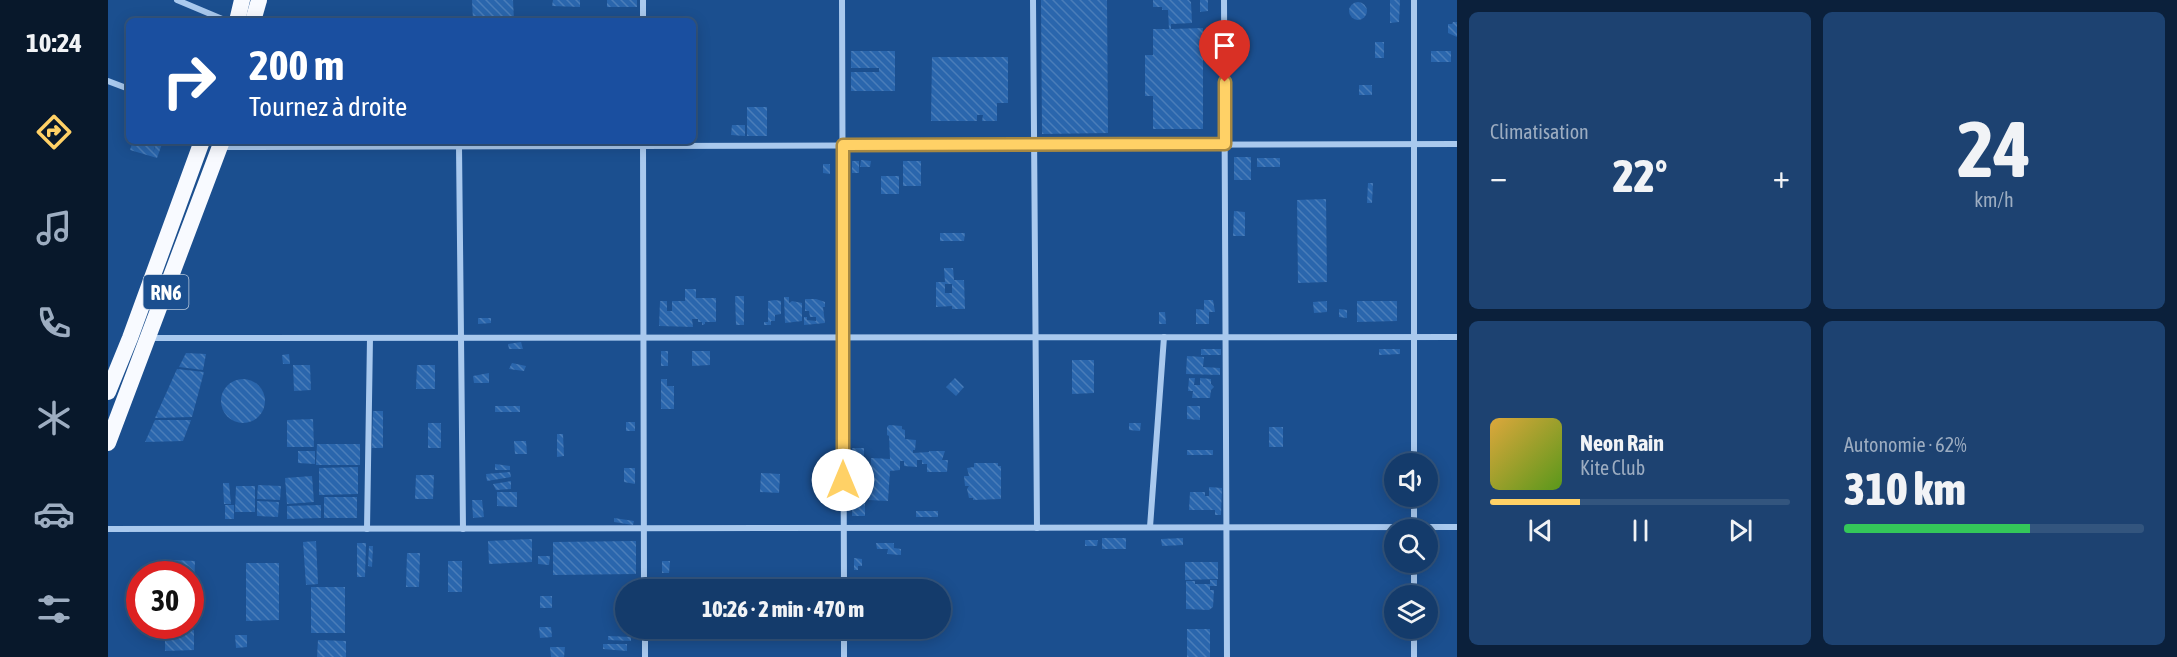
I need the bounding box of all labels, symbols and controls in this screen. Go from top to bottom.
pin [1199,20,1250,82]
text: 10:24 [26,27,82,58]
icon: arrive [1208,29,1241,62]
text: 200 m [249,41,344,89]
icon: right [150,42,228,120]
text: Tournez à droite [249,91,407,122]
text: 24 [1957,104,2031,194]
icon: directions [33,111,75,153]
text: Climatisation [1490,120,1589,143]
text: 22° [1613,150,1667,202]
text: − [1490,157,1507,195]
text: + [1773,157,1790,195]
text: km/h [1974,188,2014,211]
icon: music [33,207,75,249]
road number: RN6 [144,275,188,309]
icon: phone [33,302,75,344]
icon: climate [33,397,75,439]
text: Neon Rain [1580,430,1664,456]
text: Autonomie · 62% [1844,433,1967,456]
position arrow [811,448,875,512]
map controls [1384,453,1438,639]
button: sound [1384,453,1438,507]
text: Kite Club [1580,456,1645,479]
text: 310 km [1844,463,1966,515]
icon: car [33,493,75,535]
icon: previous [1524,514,1557,547]
icon: pause [1624,514,1657,547]
icon: next [1724,514,1757,547]
button: search [1384,519,1438,573]
speed limit sign: 30 [126,561,204,639]
button: layers [1384,585,1438,639]
icon: filters [33,588,75,630]
text: 10:26 · 2 min · 470 m [702,596,864,622]

